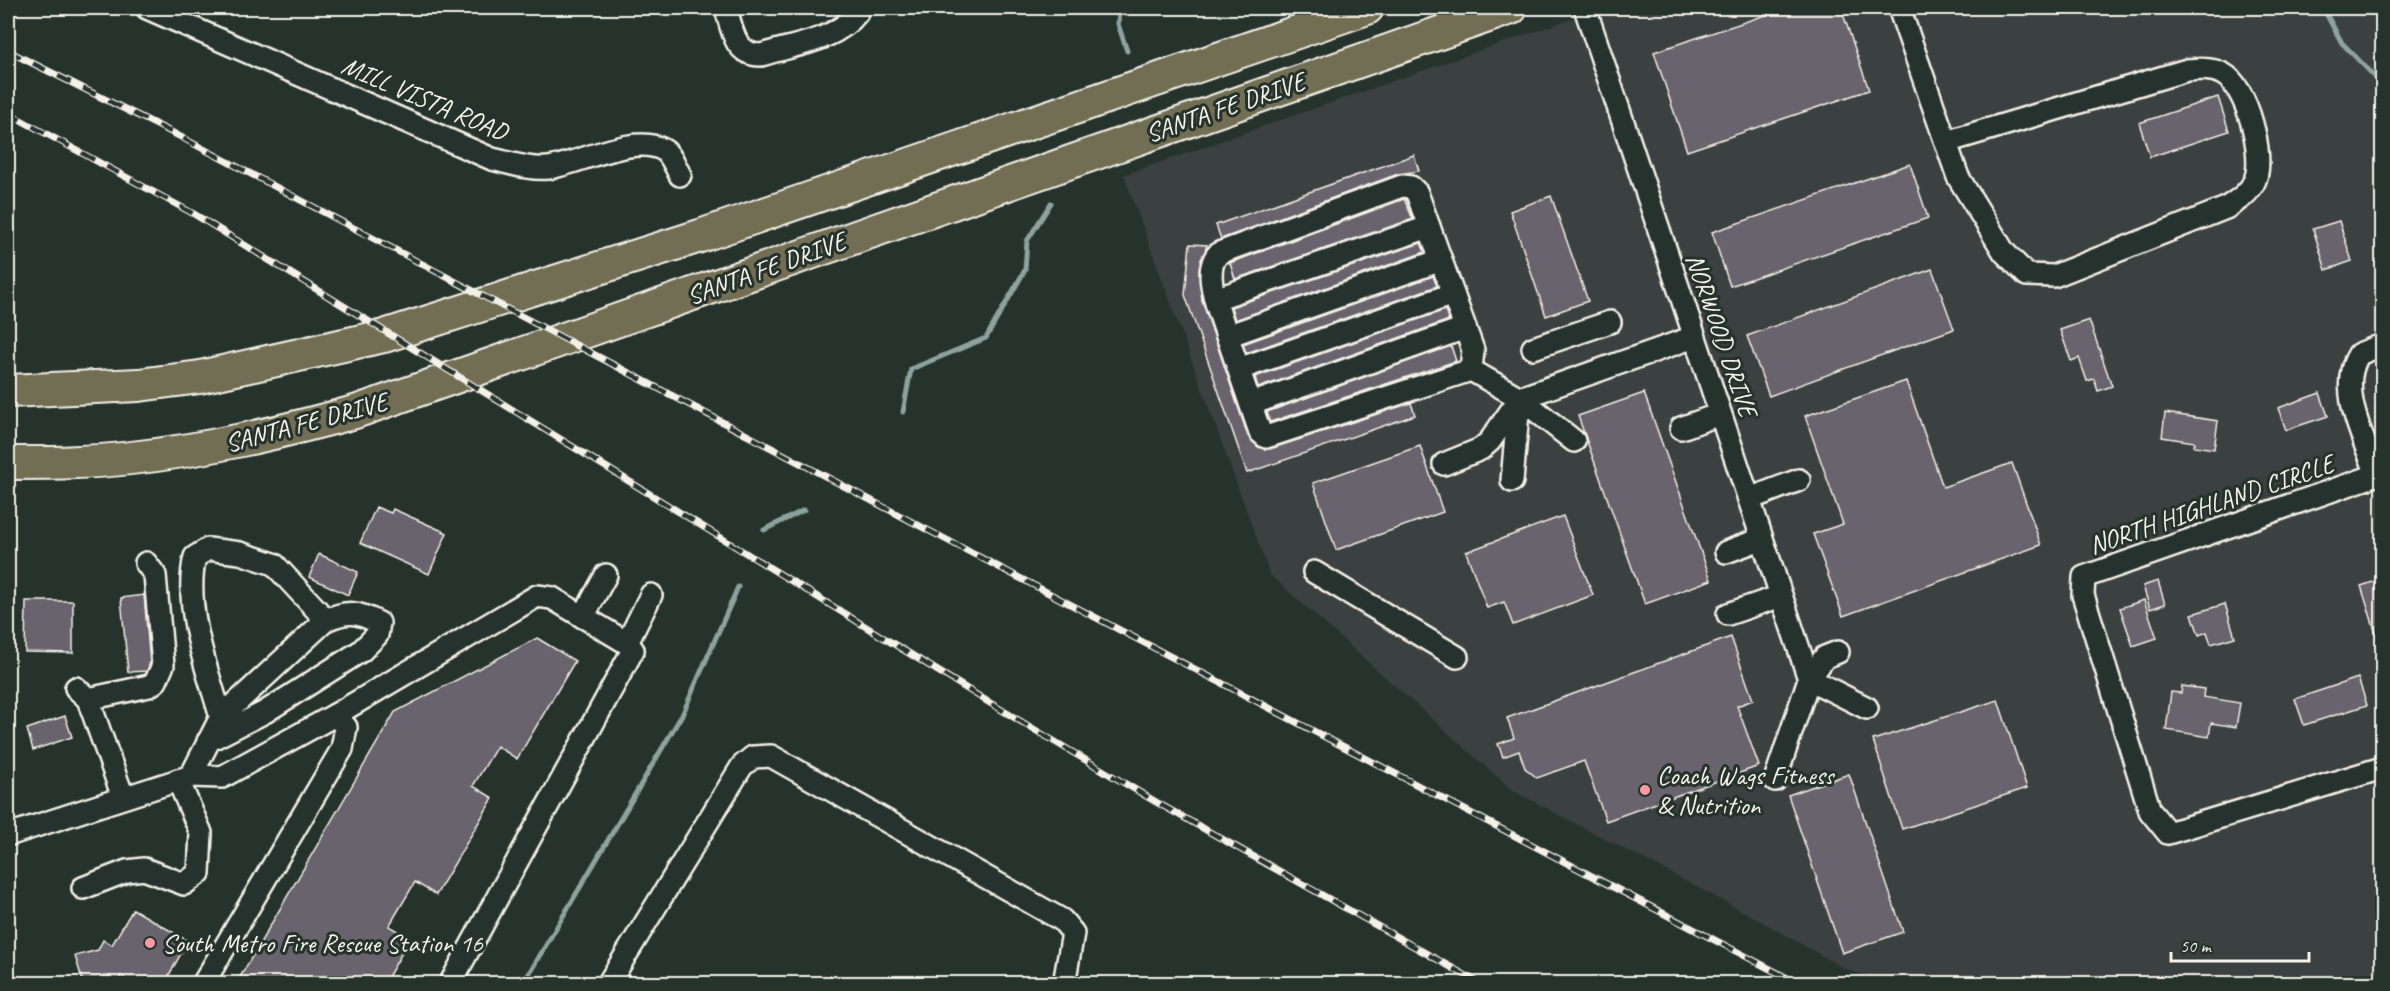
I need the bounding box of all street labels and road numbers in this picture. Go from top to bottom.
street label: MILL VISTA ROAD [337,49,514,149]
street label: SANTA FE DRIVE [1141,64,1313,150]
street label: SANTA FE DRIVE [682,223,854,312]
street label: NORWOOD DRIVE [1678,249,1766,425]
street label: SANTA FE DRIVE [221,384,394,460]
street label: NORTH HIGHLAND CIRCLE [2084,446,2342,562]

